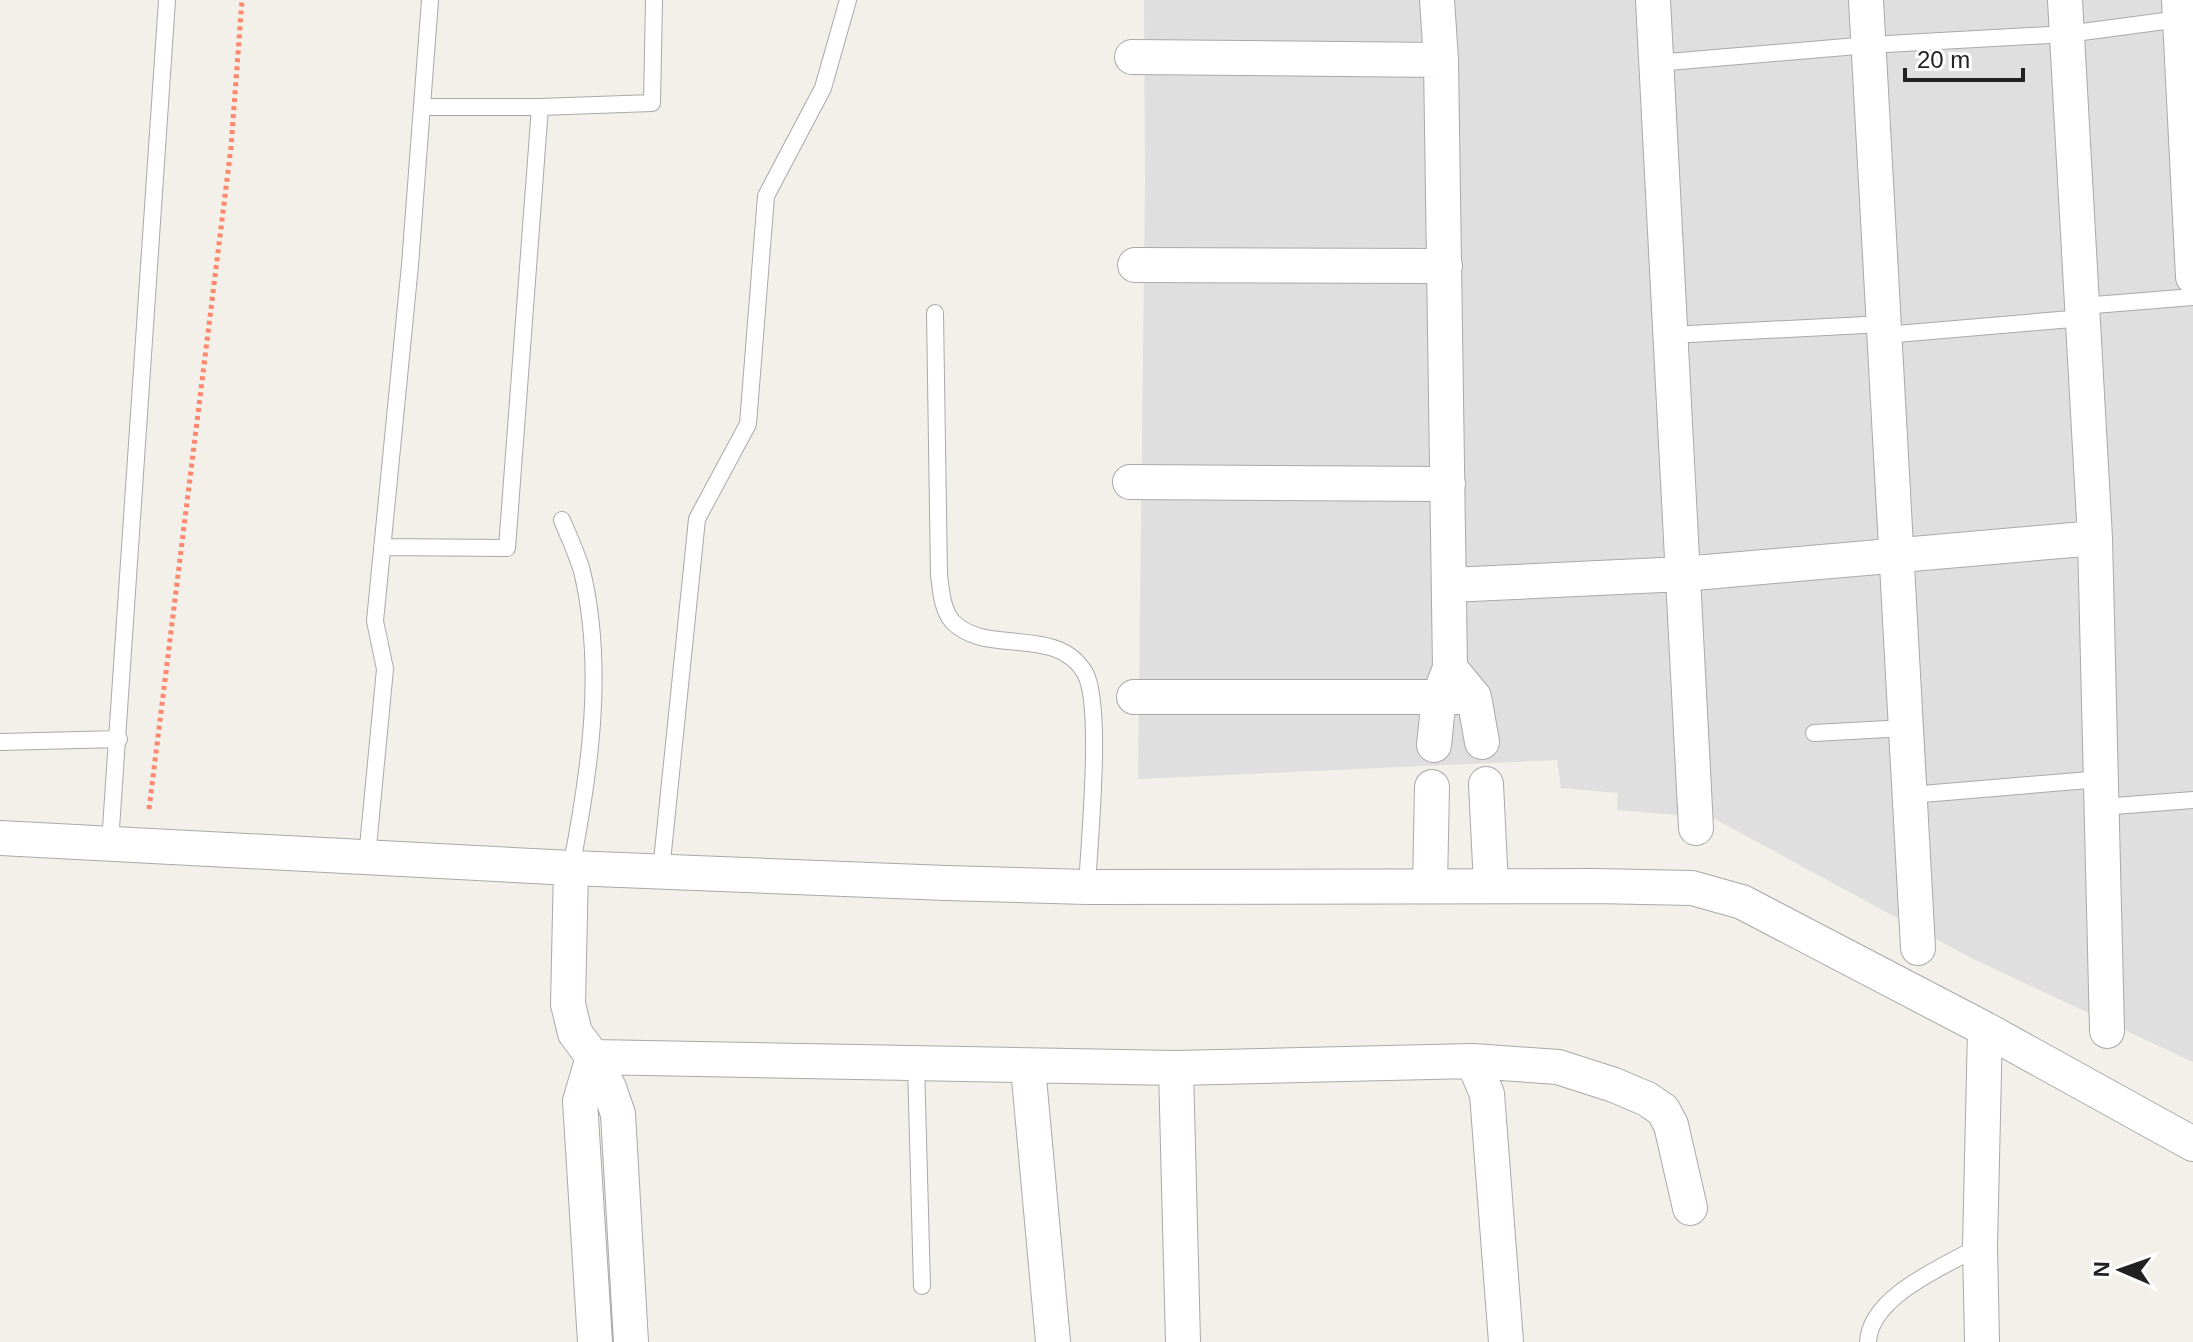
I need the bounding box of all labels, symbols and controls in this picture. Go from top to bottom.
scale bar [1905,32,2023,82]
text: 20 m [1917,46,1970,73]
north arrow [2081,1230,2161,1310]
text: N [2089,1261,2114,1278]

